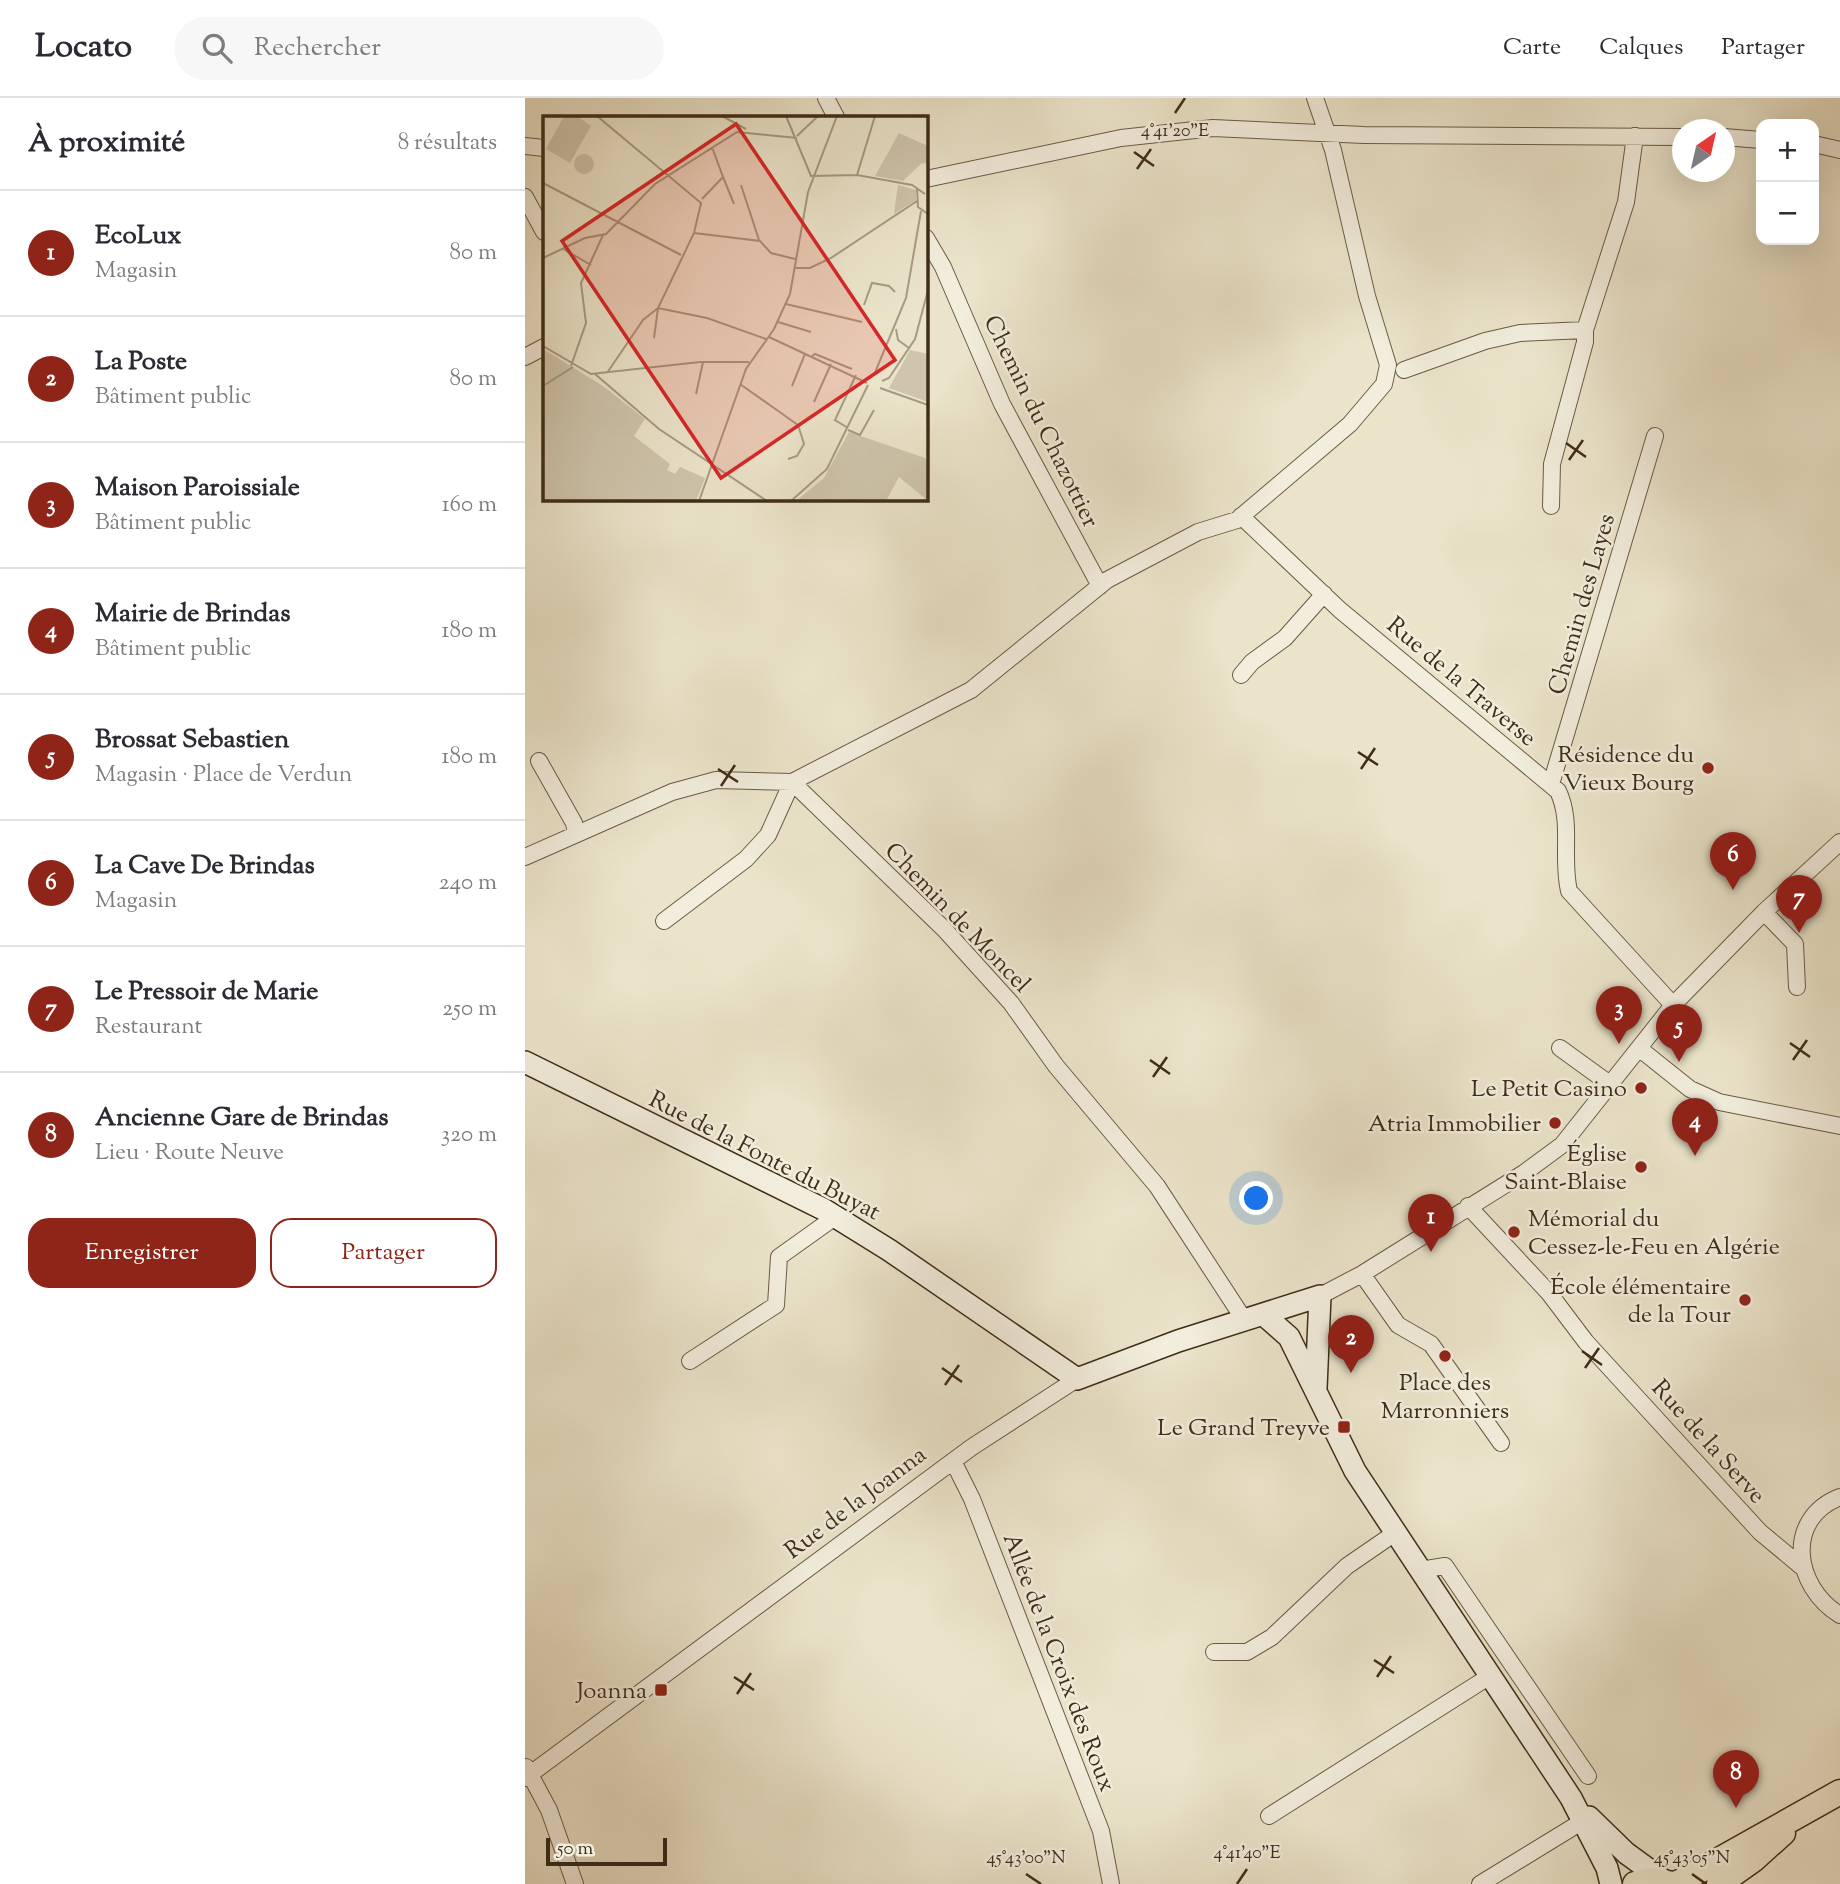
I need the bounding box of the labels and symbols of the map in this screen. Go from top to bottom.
inset map [543,116,927,500]
text: 4°41'20"E [1141,119,1209,145]
north arrow [1672,119,1735,182]
street label: Chemin du Chazottier [974,310,1106,534]
street label: Chemin des Layes [1541,510,1625,699]
street label: Rue de la Traverse [1378,610,1543,755]
place label: Résidence du Vieux Bourg [1557,739,1694,801]
marker: Résidence du Vieux Bourg [1700,760,1716,776]
pin: 6 [1710,832,1756,890]
street label: Chemin de Moncel [876,836,1038,1001]
pin: 7 [1776,875,1822,933]
pin: 3 [1596,986,1642,1044]
pin: 5 [1656,1004,1702,1062]
place label: Le Petit Casino [1471,1073,1627,1107]
marker: Le Petit Casino [1633,1080,1649,1096]
street label: Rue de la Fonte du Buyat [642,1084,886,1230]
pin: 4 [1672,1098,1718,1156]
place label: Atria Immobilier [1368,1108,1541,1142]
marker: Atria Immobilier [1547,1115,1563,1131]
place label: Église Saint-Blaise [1504,1138,1627,1200]
marker: Église Saint-Blaise [1633,1159,1649,1175]
your location [1239,1181,1273,1215]
pin: 1 [1408,1194,1454,1252]
place label: Mémorial du Cessez-le-Feu en Algérie [1528,1203,1780,1265]
marker: Mémorial du Cessez-le-Feu en Algérie [1506,1224,1522,1240]
place label: École élémentaire de la Tour [1550,1271,1731,1333]
marker: École élémentaire de la Tour [1737,1292,1753,1308]
pin: 2 [1328,1315,1374,1373]
marker: Place des Marronniers [1437,1348,1453,1364]
place label: Place des Marronniers [1381,1367,1509,1429]
street label: Rue de la Serve [1642,1373,1773,1512]
place label: Le Grand Treyve [1157,1412,1330,1446]
marker: Le Grand Treyve [1336,1419,1352,1435]
street label: Rue de la Joanna [778,1439,934,1568]
street label: Allée de la Croix des Roux [993,1528,1123,1797]
place label: Joanna [574,1675,647,1709]
marker: Joanna [653,1682,669,1698]
pin: 8 [1713,1750,1759,1808]
scale bar [546,1835,667,1867]
text: 4°41'40"E [1213,1841,1281,1867]
text: 45°43'00"N [986,1846,1066,1872]
text: 45°43'05"N [1654,1846,1730,1872]

